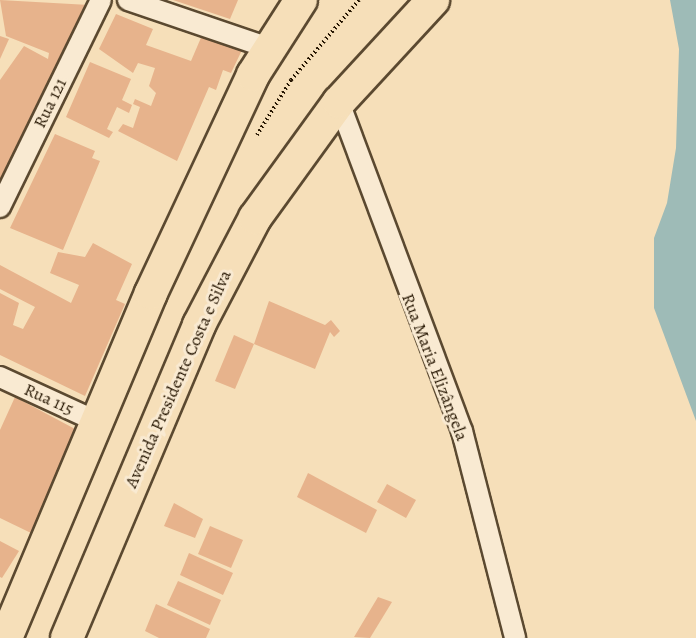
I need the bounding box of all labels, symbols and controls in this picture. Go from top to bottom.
street label: Rua 121 [29,74,71,132]
street label: Avenida Presidente Costa e Silva [120,267,236,491]
street label: Rua Maria Elizângela [397,290,473,444]
street label: Rua 115 [21,379,77,419]

